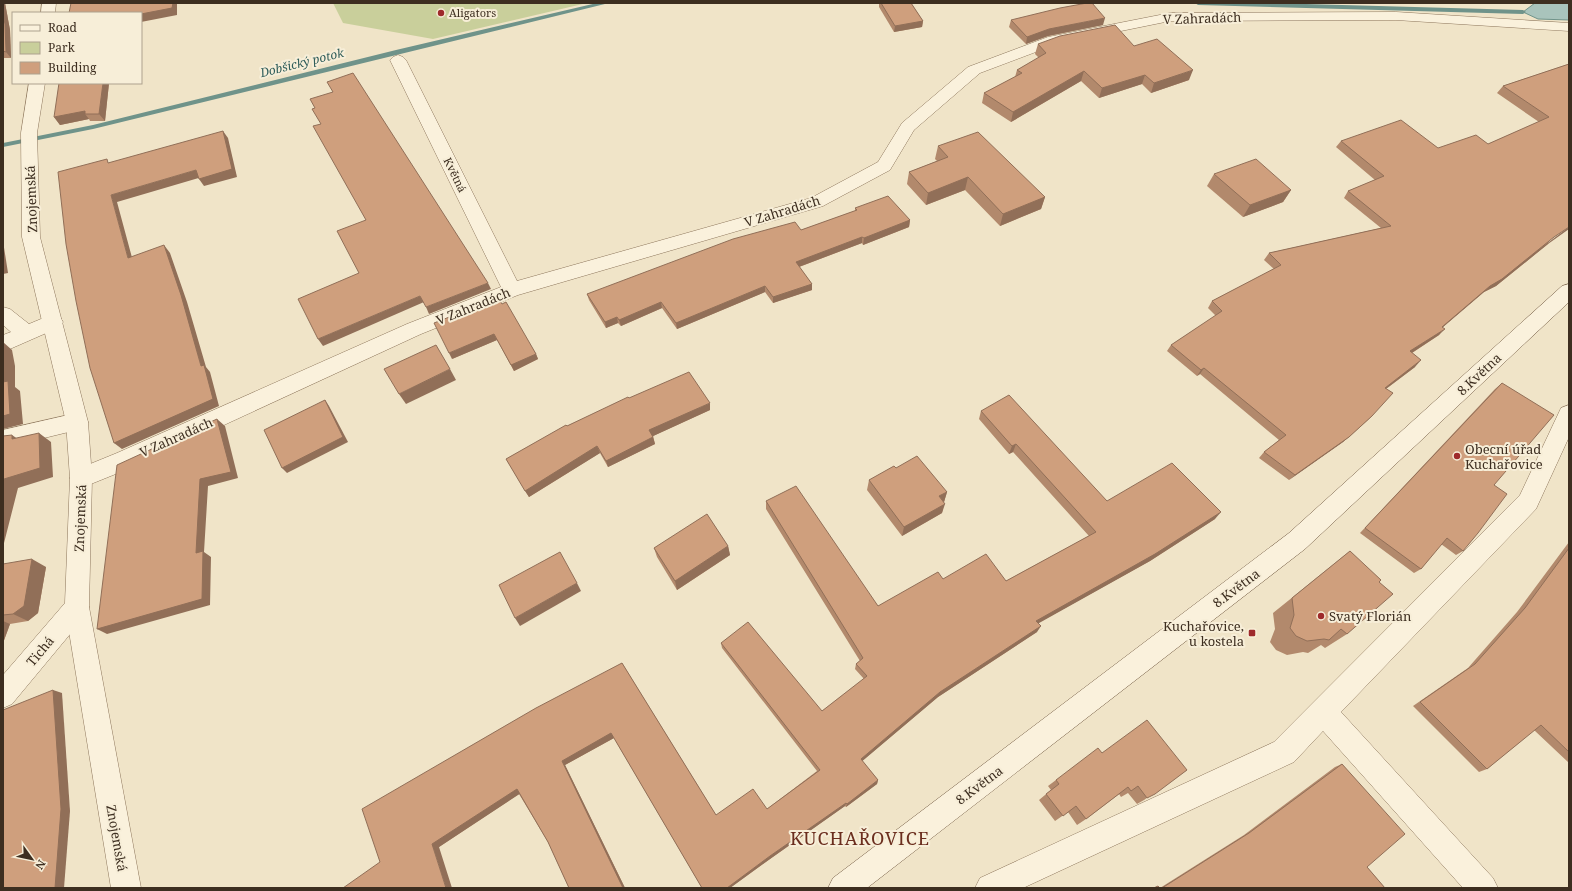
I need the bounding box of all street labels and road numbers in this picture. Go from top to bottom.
street label: V Zahradách [1162,8,1242,28]
street label: Květná [441,155,470,195]
street label: Znojemská [21,165,41,233]
street label: V Zahradách [742,191,822,231]
street label: V Zahradách [433,283,513,329]
street label: 8.Května [1453,349,1505,399]
street label: V Zahradách [136,413,216,461]
street label: Znojemská [70,484,90,552]
street label: 8.Května [1209,564,1263,612]
street label: Tichá [22,632,58,670]
street label: 8.Května [952,761,1006,809]
street label: Znojemská [102,803,132,873]

